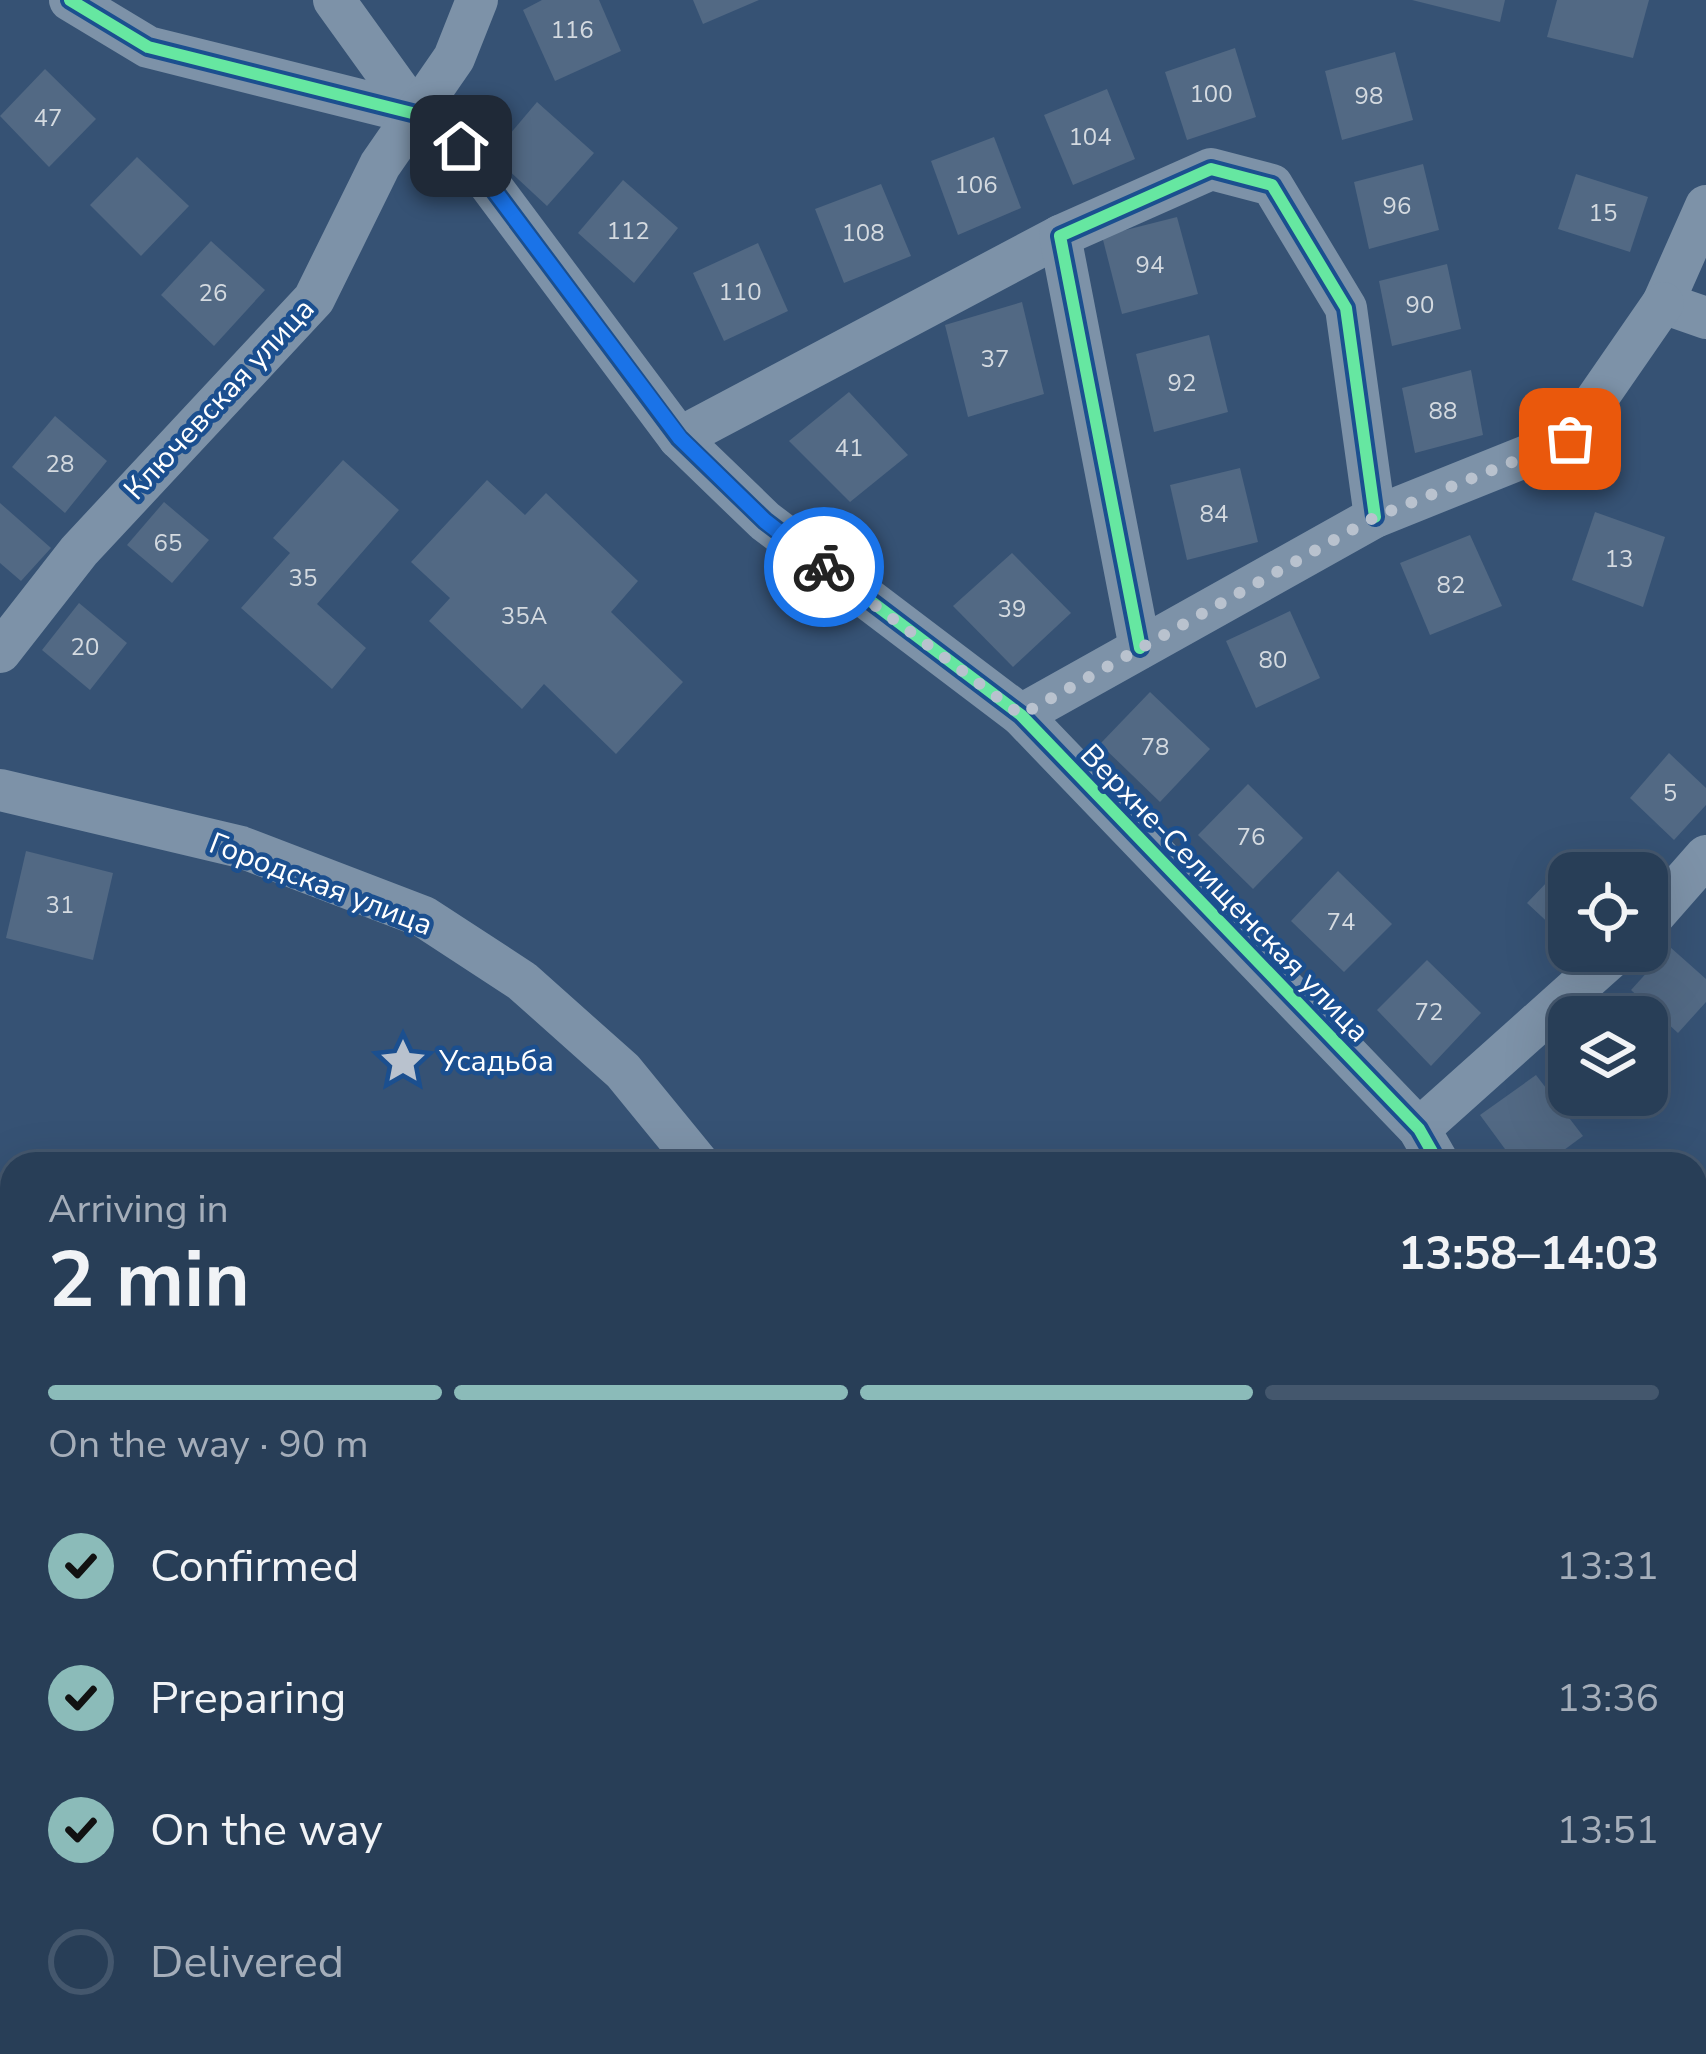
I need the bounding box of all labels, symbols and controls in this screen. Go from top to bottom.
house number: 116 [550,14,594,46]
house number: 100 [1189,78,1233,110]
house number: 98 [1355,80,1383,112]
pin [410,95,512,197]
house number: 47 [34,102,62,134]
icon: home [428,113,494,179]
house number: 104 [1068,121,1112,153]
house number: 106 [954,169,998,201]
house number: 96 [1383,190,1411,222]
house number: 15 [1589,197,1617,229]
house number: 112 [606,215,650,247]
house number: 108 [841,217,885,249]
house number: 94 [1136,249,1164,281]
house number: 110 [718,276,762,308]
house number: 26 [199,277,227,309]
street label: Ключевская улица [115,289,324,509]
house number: 90 [1406,289,1434,321]
house number: 37 [981,343,1009,375]
house number: 92 [1168,367,1196,399]
pin [1519,388,1621,490]
house number: 88 [1429,395,1457,427]
icon: bag [1537,406,1603,472]
house number: 41 [835,432,863,464]
house number: 28 [46,448,74,480]
house number: 84 [1200,498,1228,530]
courier [764,507,884,627]
house number: 65 [154,527,182,559]
icon: bike [791,534,857,600]
house number: 13 [1605,543,1633,575]
house number: 35 [289,562,317,594]
house number: 82 [1437,569,1465,601]
house number: 39 [998,593,1026,625]
house number: 35А [501,600,548,632]
house number: 20 [71,631,99,663]
house number: 80 [1259,644,1287,676]
house number: 78 [1141,731,1169,763]
street label: Верхне-Селищенская улица [1071,735,1378,1052]
house number: 5 [1663,777,1677,809]
house number: 76 [1237,821,1265,853]
street label: Городская улица [203,823,438,946]
map controls [1548,852,1668,1116]
button: locate [1548,852,1668,972]
house number: 31 [46,889,74,921]
house number: 74 [1327,906,1355,938]
house number: 72 [1415,996,1443,1028]
button: layers [1548,996,1668,1116]
place icon: Усадьба [378,1036,428,1086]
place label: Усадьба [438,1041,554,1082]
text: Arriving in [48,1183,229,1236]
text: 13:58–14:03 [1398,1224,1659,1285]
text: 2 min [48,1227,250,1334]
text: On the way · 90 m [48,1418,369,1471]
icon: check [48,1533,114,1599]
text: Confirmed [150,1536,359,1597]
text: 13:31 [1557,1540,1659,1593]
icon: check [48,1665,114,1731]
text: Preparing [150,1668,346,1729]
text: 13:36 [1557,1672,1659,1725]
icon: check [48,1797,114,1863]
text: On the way [150,1800,383,1861]
text: 13:51 [1557,1804,1659,1857]
text: Delivered [150,1932,344,1993]

